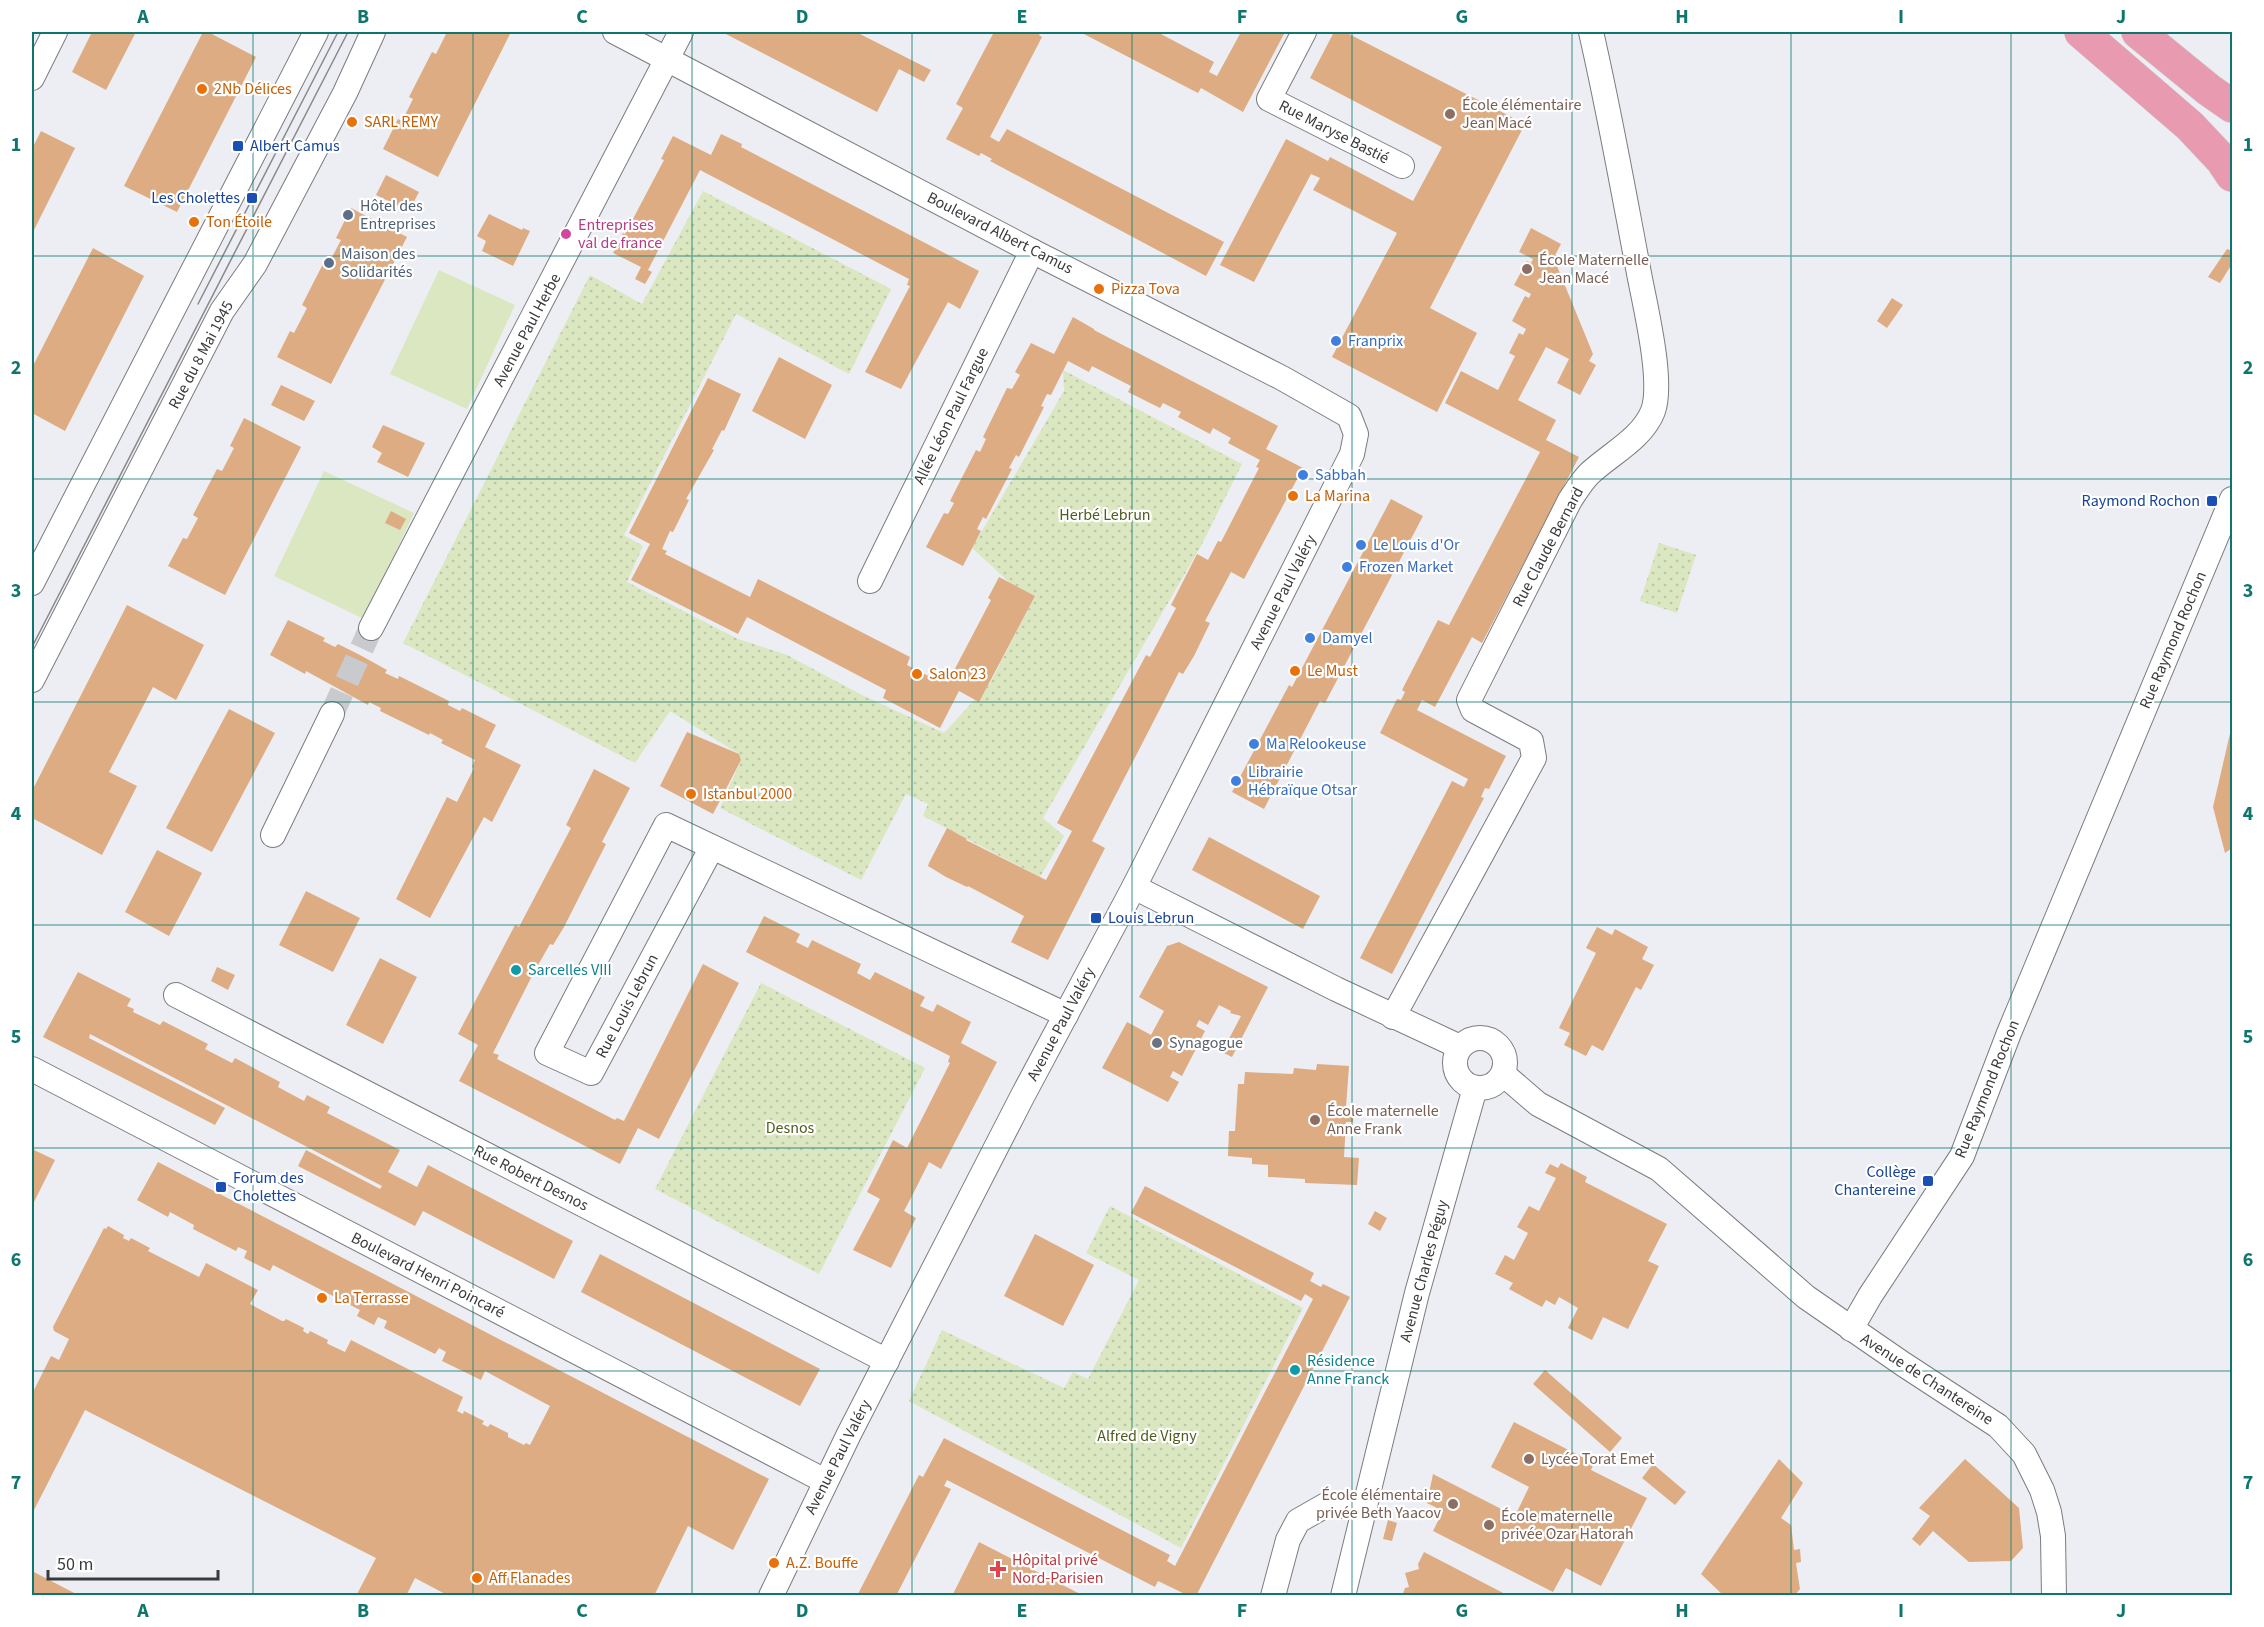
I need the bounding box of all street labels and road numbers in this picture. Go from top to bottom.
street label: Rue Maryse Bastié [1275,95,1393,169]
street label: Boulevard Albert Camus [923,187,1077,280]
street label: Avenue Paul Herbe [488,269,566,391]
street label: Rue du 8 Mai 1945 [163,297,239,413]
street label: Allée Léon Paul Fargue [908,344,994,488]
street label: Rue Claude Bernard [1507,483,1589,611]
street label: Avenue Paul Valéry [1245,530,1322,653]
street label: Rue Raymond Rochon [2134,568,2212,712]
street label: Rue Louis Lebrun [590,950,664,1062]
street label: Avenue Paul Valéry [1022,963,1101,1085]
street label: Rue Raymond Rochon [1949,1017,2025,1161]
street label: Rue Robert Desnos [470,1140,592,1217]
street label: Avenue Charles Péguy [1394,1197,1454,1345]
street label: Boulevard Henri Poincaré [347,1227,509,1323]
street label: Avenue de Chantereine [1856,1328,1998,1430]
street label: Avenue Paul Valéry [800,1395,877,1518]

